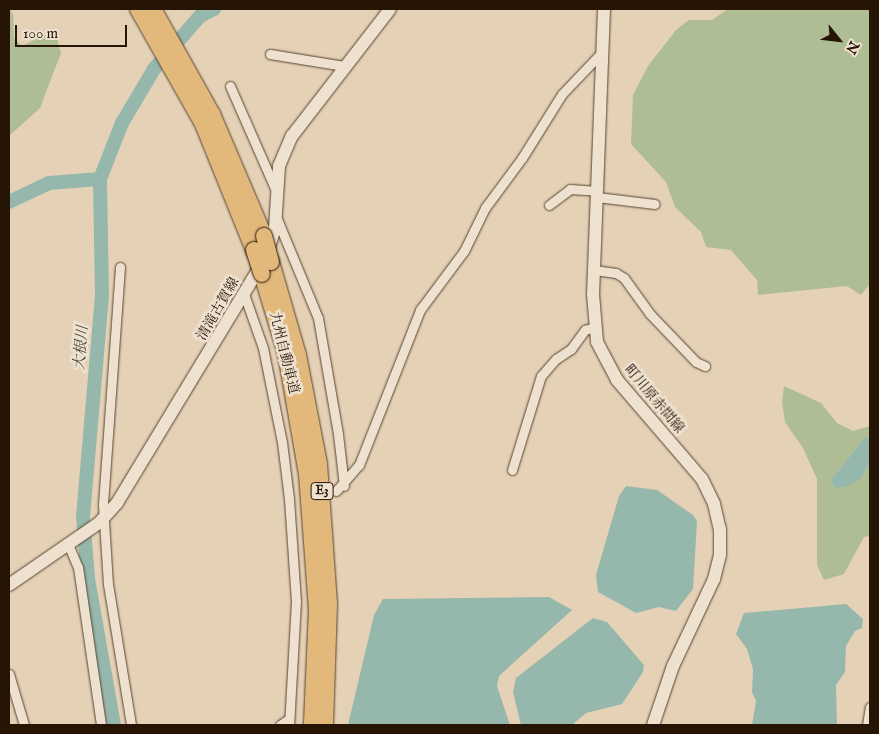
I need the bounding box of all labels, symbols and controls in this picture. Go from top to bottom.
scale bar [18,15,130,47]
north arrow [814,15,864,65]
text: 100 m [23,24,58,43]
text: N [841,38,863,57]
street label: 清滝古賀線 [193,274,243,344]
street label: 九州自動車道 [266,310,302,396]
water label: 大根川 [70,325,92,371]
street label: 町川原赤間線 [621,361,687,437]
road number: E3 [310,482,334,501]

